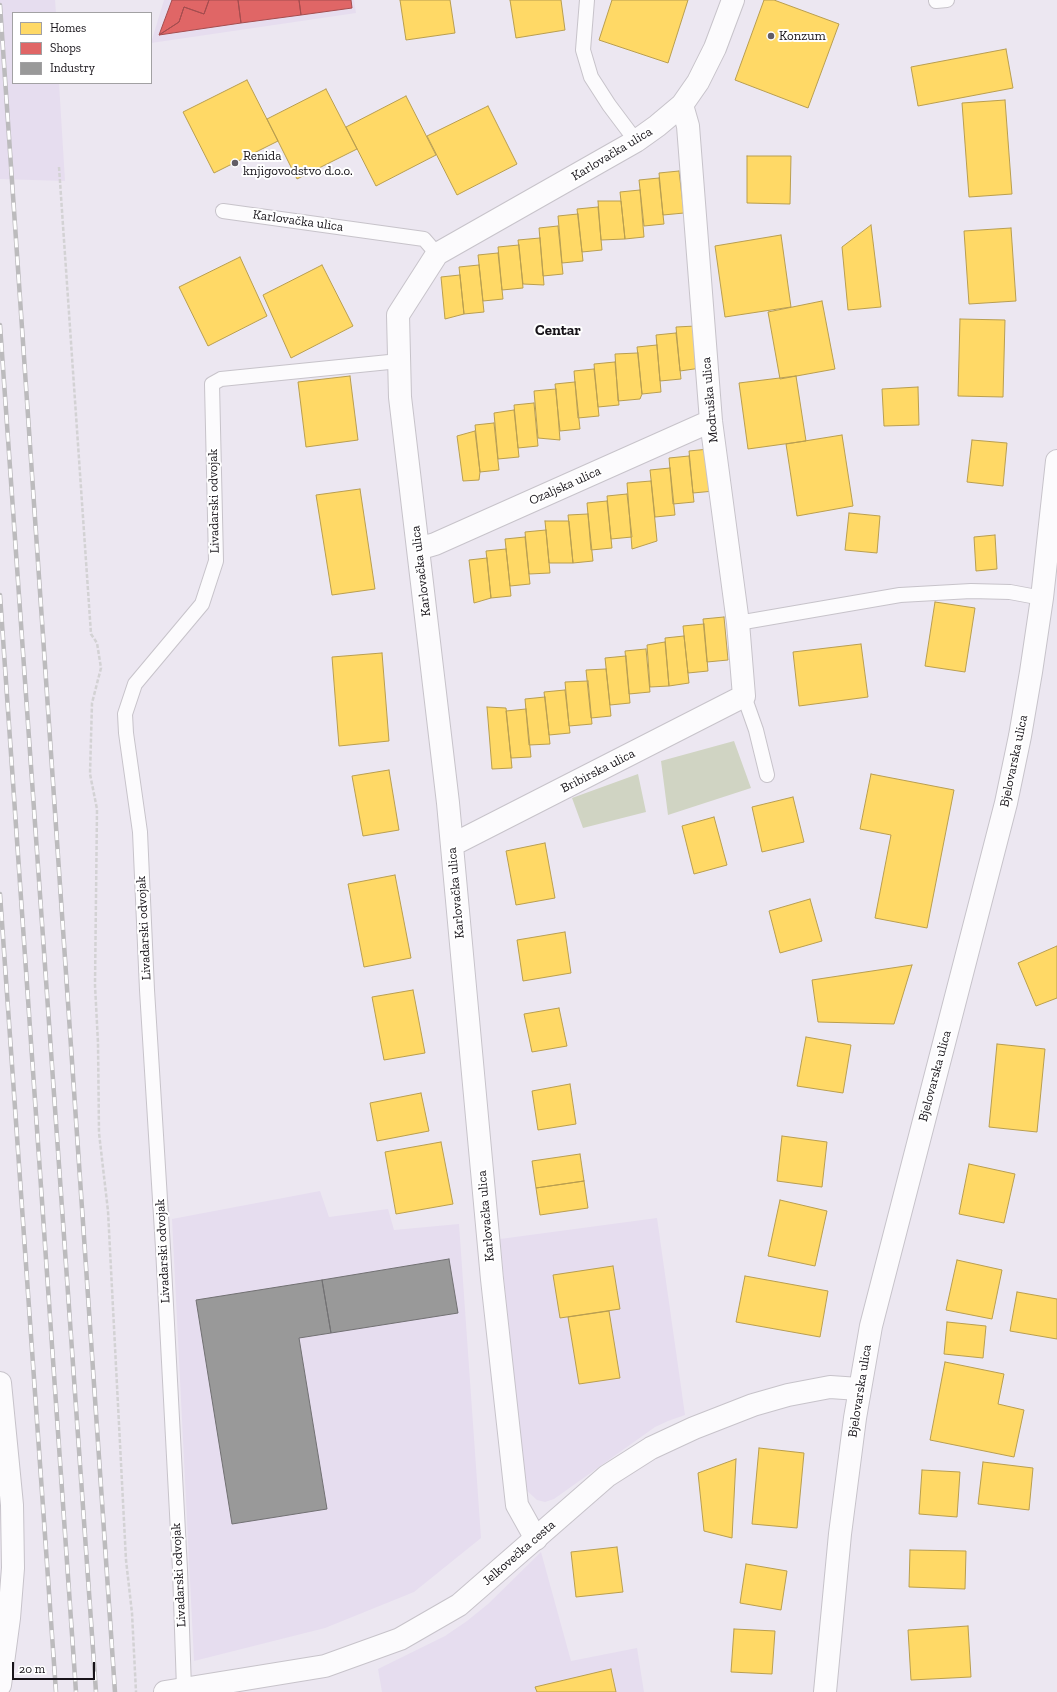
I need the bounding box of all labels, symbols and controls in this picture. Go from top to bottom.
legend [12,12,152,84]
text: Homes [50,21,86,35]
place label: Konzum [779,28,826,44]
marker: Konzum [766,31,776,41]
text: Shops [50,41,81,55]
text: Industry [50,61,95,75]
street label: Karlovačka ulica [569,124,655,184]
place label: Renida knjigovodstvo d.o.o. [243,148,353,179]
marker: Renida knjigovodstvo d.o.o. [230,158,240,168]
street label: Karlovačka ulica [252,207,344,235]
district label: Centar [535,322,581,340]
street label: Modruška ulica [698,356,722,444]
street label: Livadarski odvojak [205,449,223,553]
street label: Ozaljska ulica [527,463,603,509]
street label: Karlovačka ulica [408,525,434,617]
street label: Bjelovarska ulica [997,713,1031,809]
street label: Bribirska ulica [558,746,638,796]
street label: Karlovačka ulica [444,847,468,939]
street label: Livadarski odvojak [133,875,155,981]
street label: Bjelovarska ulica [915,1029,955,1123]
street label: Karlovačka ulica [474,1170,498,1262]
street label: Livadarski odvojak [152,1198,174,1304]
street label: Bjelovarska ulica [845,1343,875,1439]
street label: Jelkovečka cesta [479,1517,559,1589]
street label: Livadarski odvojak [168,1522,190,1628]
scale bar [14,1654,97,1680]
text: 20 m [19,1662,45,1676]

